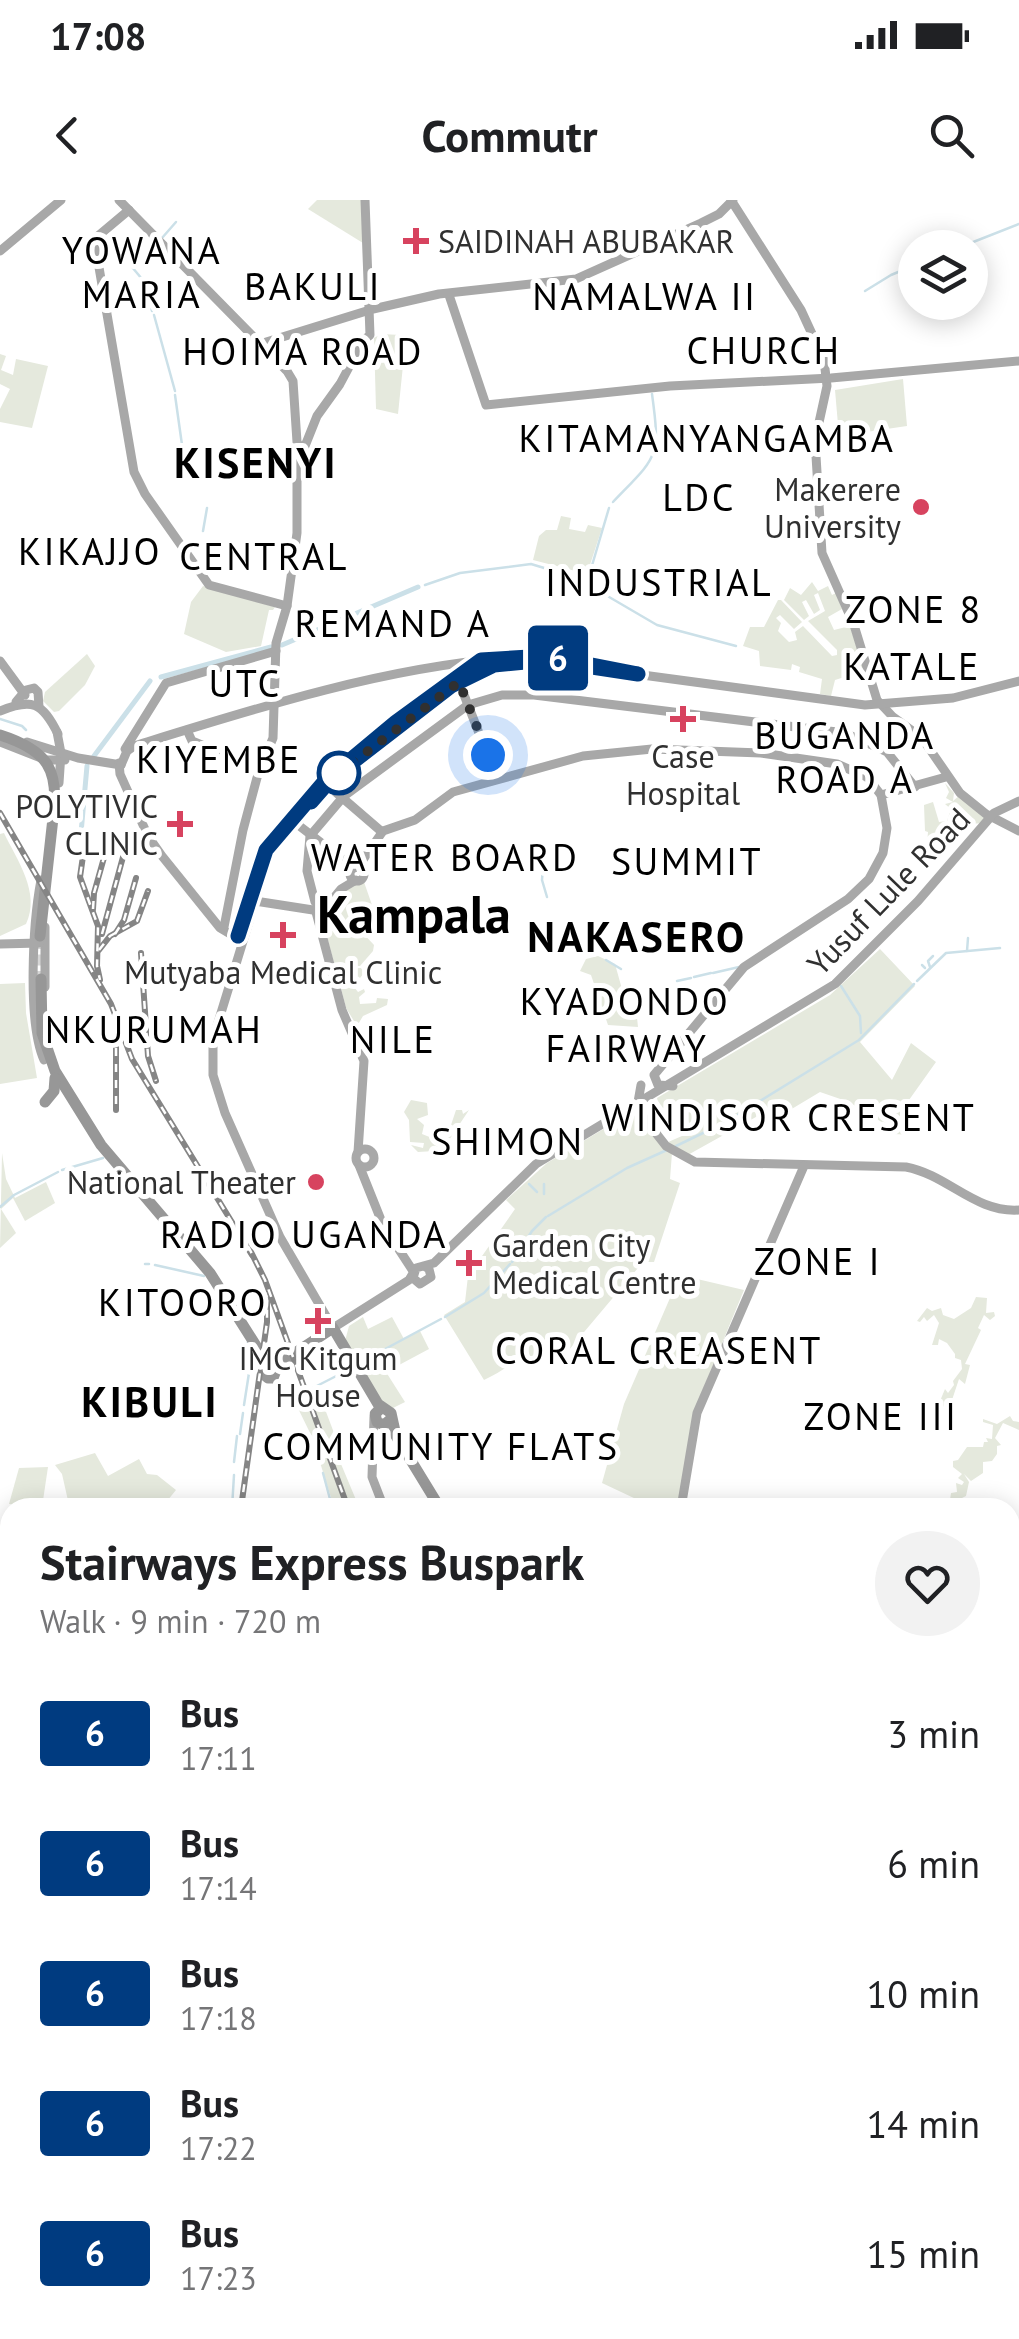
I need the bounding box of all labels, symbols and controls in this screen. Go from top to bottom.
text: 17:08 [50,11,146,60]
text: Commutr [422,106,597,164]
icon: back [40,108,95,163]
icon: search [924,108,979,163]
place label: SAIDINAH ABUBAKAR [438,220,735,262]
district label: YOWANA MARIA [62,225,222,318]
marker: SAIDINAH ABUBAKAR [403,228,429,254]
map controls [898,230,988,320]
button: layers [898,230,988,320]
district label: BAKULI [244,261,382,310]
district label: NAMALWA II [532,271,758,320]
district label: CHURCH [686,325,842,374]
district label: HOIMA ROAD [182,326,424,375]
district label: KITAMANYANGAMBA [519,413,895,462]
district label: KISENYI [174,435,338,490]
place label: Makerere University [764,468,901,547]
district label: LDC [662,472,736,521]
marker: Makerere University [910,496,932,518]
district label: KIKAJJO [18,526,162,575]
district label: CENTRAL [179,531,349,580]
district label: INDUSTRIAL [545,557,773,606]
district label: ZONE 8 [845,584,983,633]
district label: REMAND A [295,598,491,647]
line badge: 6 [526,626,590,690]
text: 6 [548,635,568,681]
district label: KATALE [843,641,981,690]
district label: UTC [208,658,282,707]
marker: Case Hospital [670,706,696,732]
district label: BUGANDA ROAD A [754,710,936,803]
your location [463,730,513,780]
district label: KIYEMBE [136,734,302,783]
place label: Case Hospital [626,735,741,814]
unlabelled marker [318,752,360,794]
place label: POLYTIVIC CLINIC [15,785,158,864]
street label: Yusuf Lule Road [797,798,979,984]
marker: POLYTIVIC CLINIC [167,811,193,837]
district label: WATER BOARD [311,832,579,881]
district label: SUMMIT [611,836,763,885]
district label: Kampala [317,880,511,947]
district label: NAKASERO [527,909,747,964]
marker: Mutyaba Medical Clinic [270,922,296,948]
place label: Mutyaba Medical Clinic [124,951,442,993]
district label: KYADONDO [520,976,730,1025]
district label: NKURUMAH [45,1004,263,1053]
district label: NILE [350,1014,436,1063]
district label: FAIRWAY [546,1023,708,1072]
district label: WINDISOR CRESENT [602,1092,976,1141]
district label: SHIMON [431,1116,585,1165]
place label: National Theater [67,1161,296,1203]
marker: National Theater [305,1171,327,1193]
district label: RADIO UGANDA [160,1209,448,1258]
place label: Garden City Medical Centre [492,1224,696,1303]
district label: ZONE I [754,1236,882,1285]
marker: Garden City Medical Centre [456,1250,482,1276]
district label: KITOORO [98,1277,268,1326]
marker: IMC Kitgum House [305,1308,331,1334]
district label: CORAL CREASENT [495,1325,823,1374]
place label: IMC Kitgum House [238,1337,398,1416]
district label: KIBULI [81,1374,219,1429]
district label: ZONE III [803,1391,959,1440]
district label: COMMUNITY FLATS [262,1421,620,1470]
text: Stairways Express Buspark [40,1531,584,1593]
button: heart [875,1531,980,1636]
text: Walk · 9 min · 720 m [40,1600,321,1642]
text: Bus [180,1688,239,1737]
text: 3 min [887,1709,980,1758]
text: 6 [85,1710,105,1756]
text: 17:11 [180,1737,257,1779]
text: Bus [180,1818,239,1867]
text: 6 min [887,1839,980,1888]
text: 6 [85,1840,105,1886]
text: 17:14 [180,1867,257,1909]
text: Bus [180,1948,239,1997]
text: 10 min [867,1969,980,2018]
text: 6 [85,1970,105,2016]
text: 17:18 [180,1997,257,2039]
text: Bus [180,2078,239,2127]
text: 14 min [867,2099,980,2148]
text: 6 [85,2100,105,2146]
text: 17:22 [180,2127,257,2169]
text: Bus [180,2208,239,2257]
text: 15 min [867,2229,980,2278]
text: 6 [85,2230,105,2276]
text: 17:23 [180,2257,257,2299]

